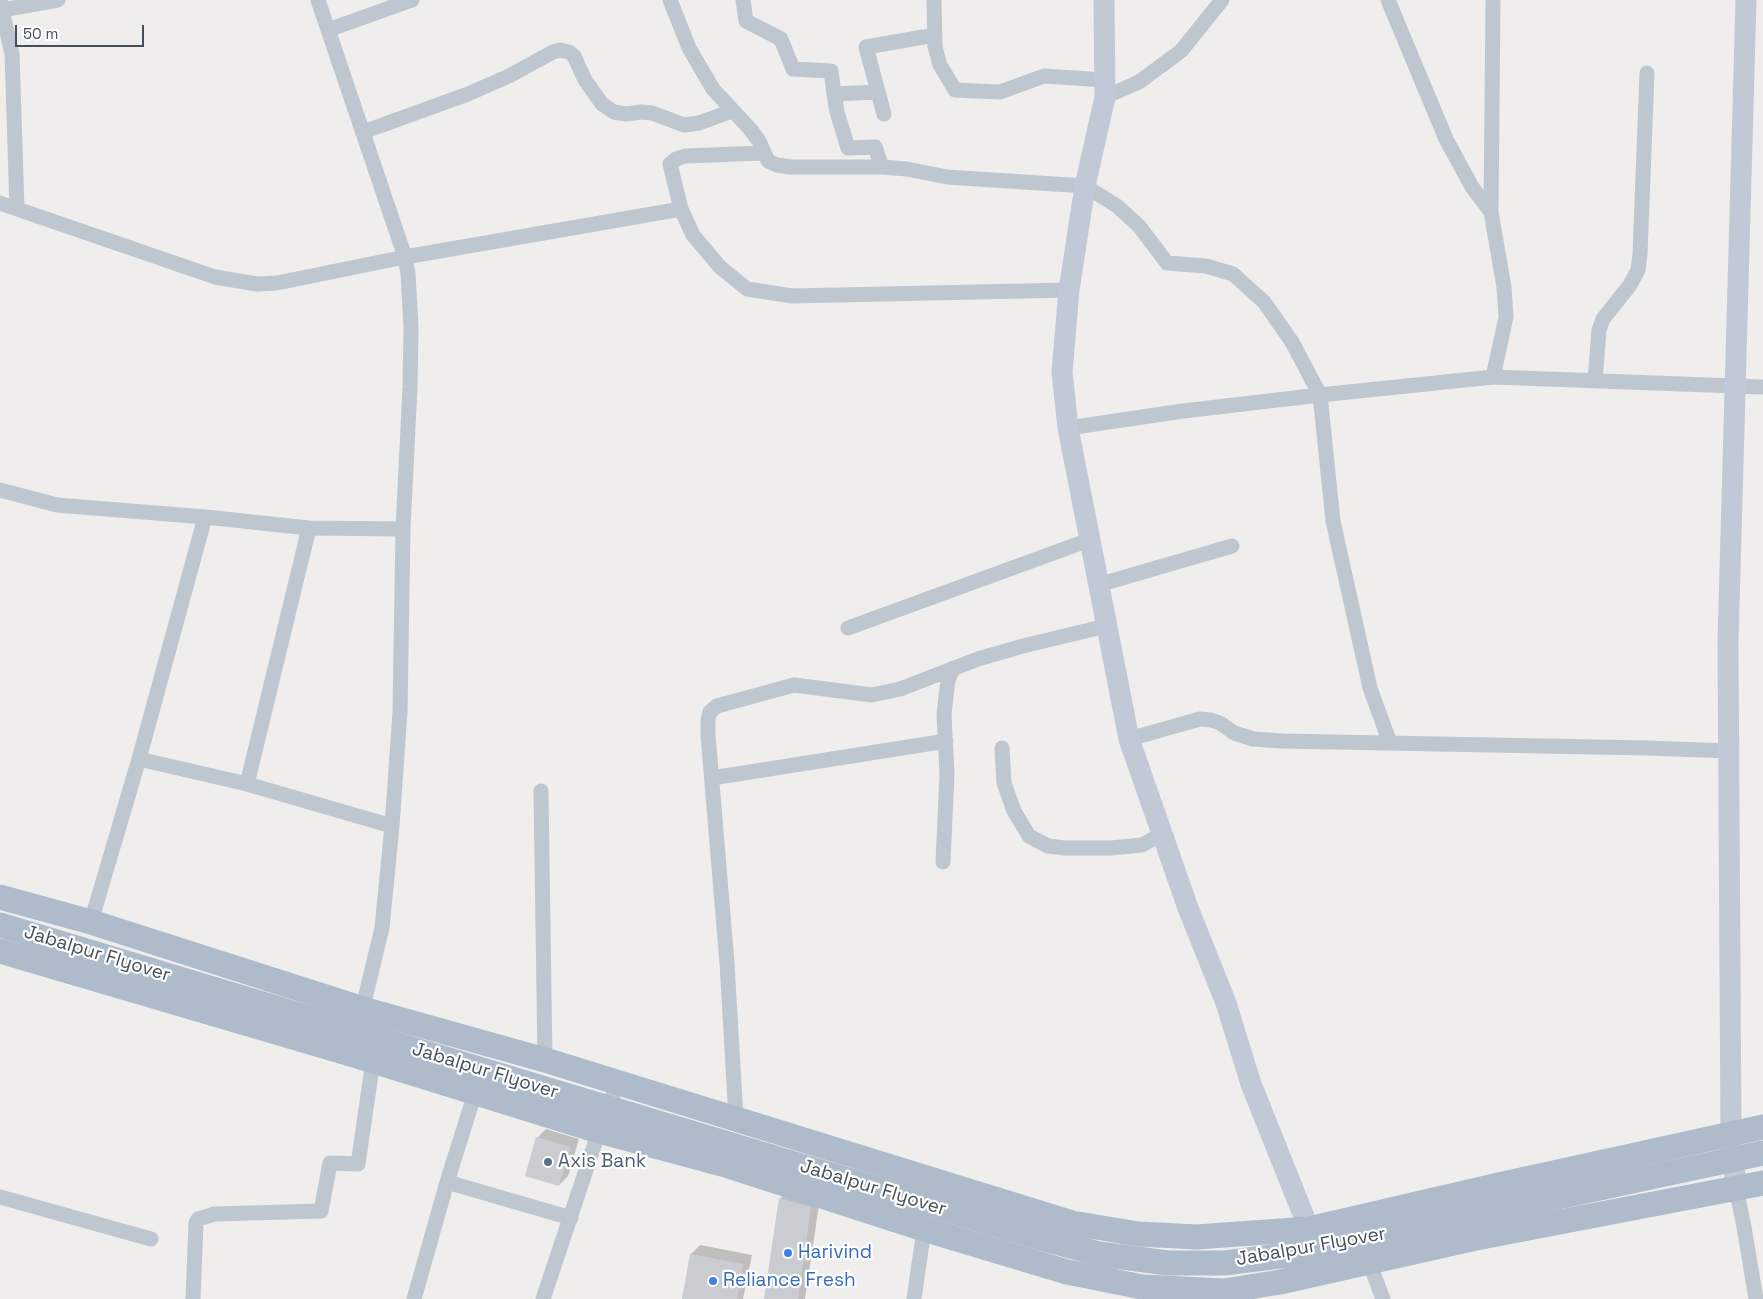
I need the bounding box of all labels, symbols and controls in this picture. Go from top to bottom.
scale bar [18,15,146,47]
text: 50 m [23,24,58,43]
street label: Jabalpur Flyover [21,921,173,987]
street label: Jabalpur Flyover [409,1038,561,1104]
place label: Axis Bank [558,1151,646,1173]
street label: Jabalpur Flyover [797,1155,949,1221]
marker: Axis Bank [542,1156,554,1168]
street label: Jabalpur Flyover [1234,1223,1388,1271]
place label: Harivind [798,1242,872,1264]
marker: Harivind [782,1247,794,1259]
place label: Reliance Fresh [723,1270,856,1292]
marker: Reliance Fresh [707,1275,719,1287]

